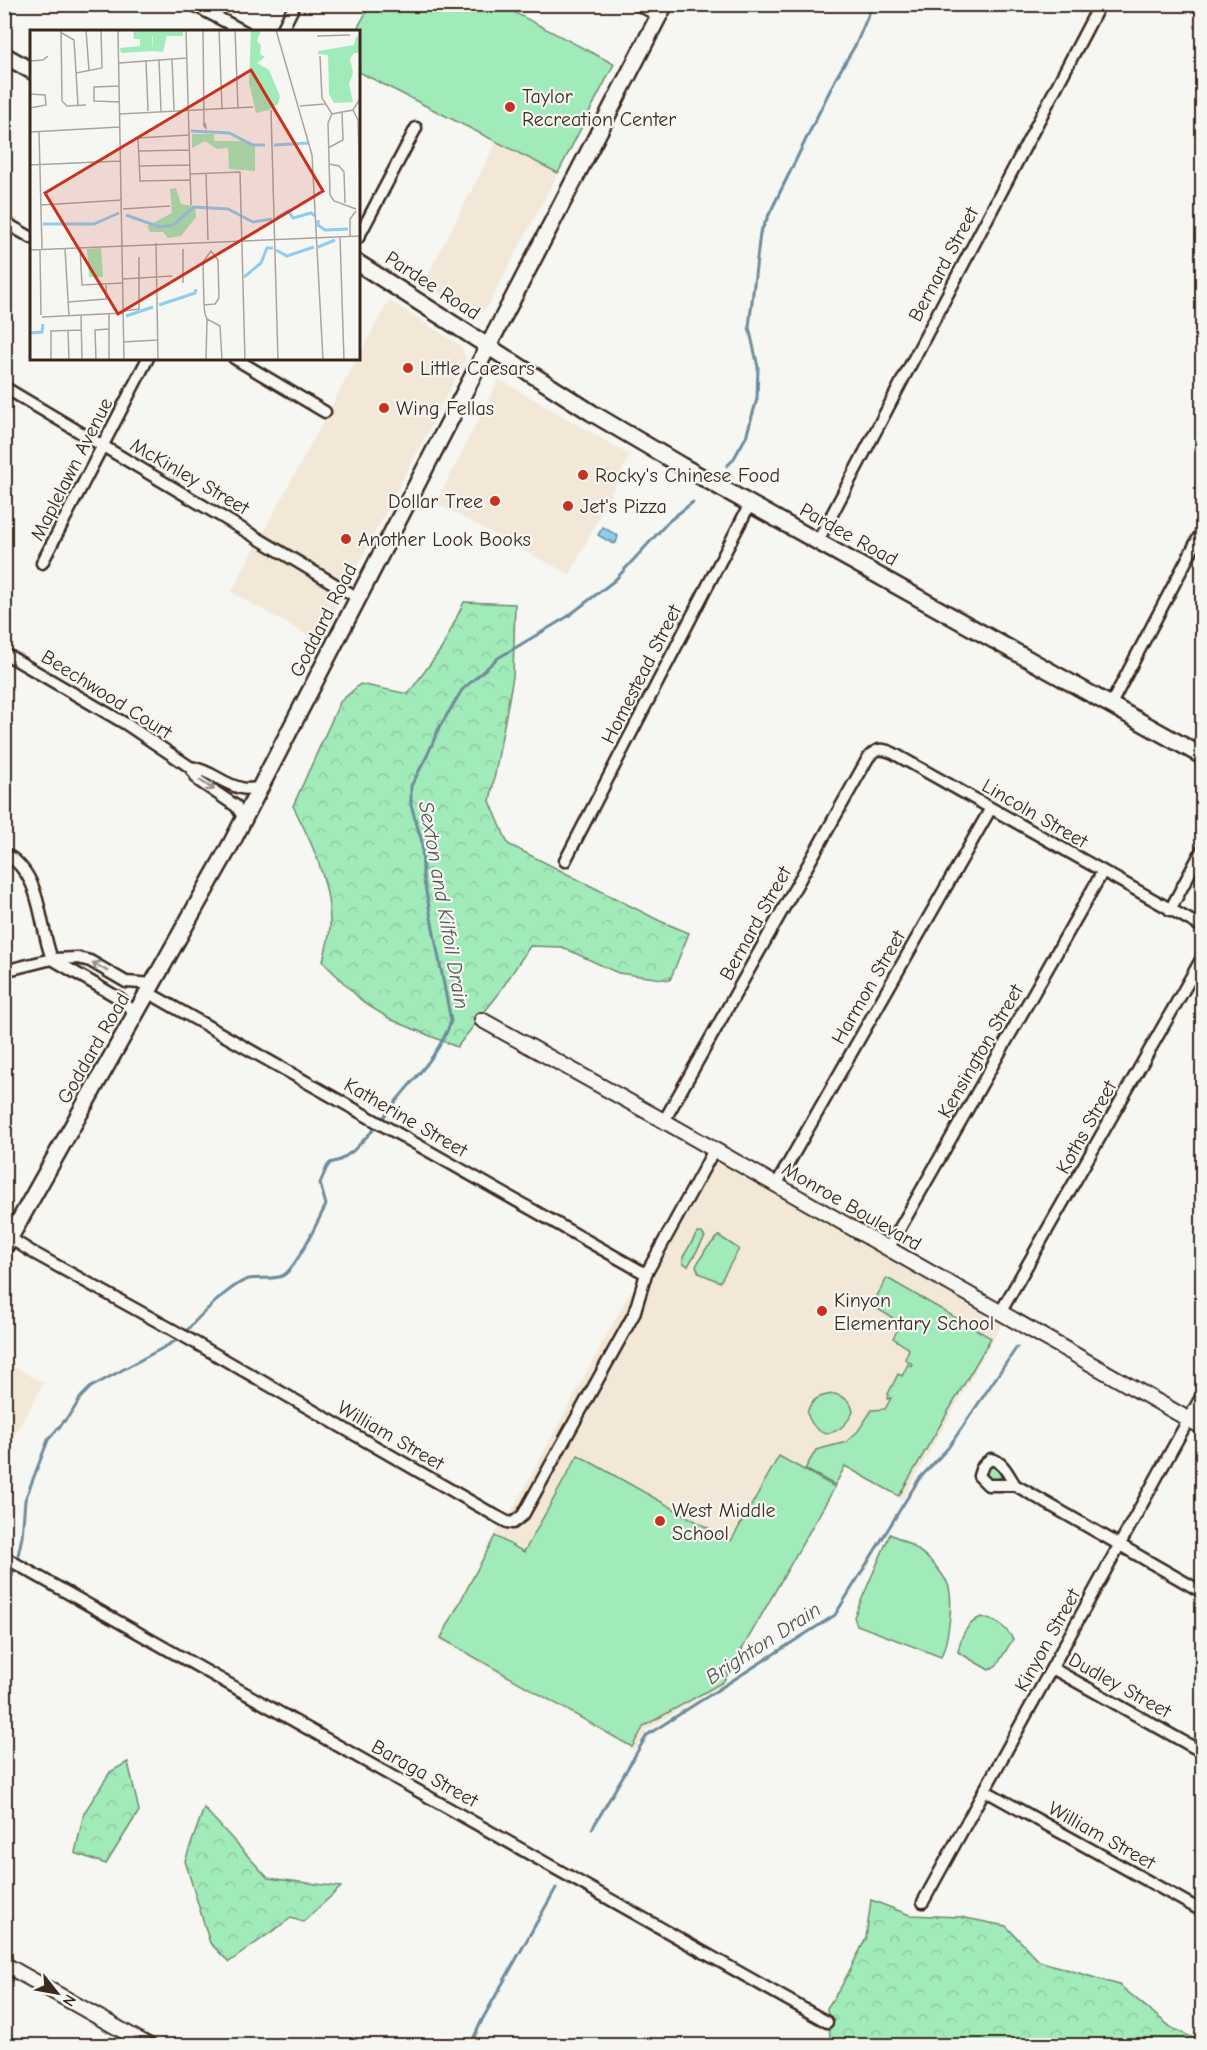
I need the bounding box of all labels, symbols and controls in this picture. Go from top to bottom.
inset map [30,30,360,360]
place label: Taylor Recreation Center [522,85,676,131]
marker: Taylor Recreation Center [503,100,517,114]
street label: Bernard Street [904,202,984,325]
street label: Pardee Road [381,246,485,325]
place label: Little Caesars [420,357,535,380]
marker: Little Caesars [401,361,415,375]
street label: Maplelawn Avenue [25,394,117,545]
place label: Wing Fellas [396,397,494,420]
marker: Wing Fellas [377,401,391,415]
street label: McKinley Street [126,433,254,520]
place label: Rocky's Chinese Food [595,464,780,487]
marker: Rocky's Chinese Food [576,468,590,482]
place label: Dollar Tree [388,490,483,513]
marker: Dollar Tree [488,494,502,508]
place label: Jet's Pizza [580,495,667,518]
street label: Pardee Road [796,498,902,571]
marker: Jet's Pizza [561,499,575,513]
place label: Another Look Books [358,528,531,551]
marker: Another Look Books [339,532,353,546]
street label: Goddard Road [285,560,362,681]
street label: Homestead Street [597,600,687,748]
street label: Beechwood Court [37,645,177,744]
street label: Lincoln Street [978,774,1093,854]
one-way arrow [198,779,214,791]
water label: Sexton and Kilfoil Drain [414,799,474,1011]
street label: Bernard Street [715,861,797,984]
street label: Harmon Street [827,925,911,1048]
one-way arrow [91,961,109,972]
street label: Kensington Street [933,979,1029,1122]
street label: Goddard Road [52,989,134,1108]
street label: Katherine Street [340,1073,472,1163]
street label: Koths Street [1051,1075,1122,1178]
street label: Monroe Boulevard [778,1157,926,1256]
place label: Kinyon Elementary School [834,1289,994,1335]
marker: Kinyon Elementary School [815,1304,829,1318]
street label: William Street [334,1396,449,1476]
place label: West Middle School [672,1499,776,1545]
marker: West Middle School [653,1514,667,1528]
street label: Kinyon Street [1010,1584,1086,1696]
water label: Brighton Drain [701,1597,825,1689]
street label: Dudley Street [1065,1648,1176,1724]
street label: Baraga Street [367,1735,483,1813]
street label: William Street [1044,1797,1160,1875]
north arrow [27,1963,87,2023]
text: N [59,1991,79,2009]

